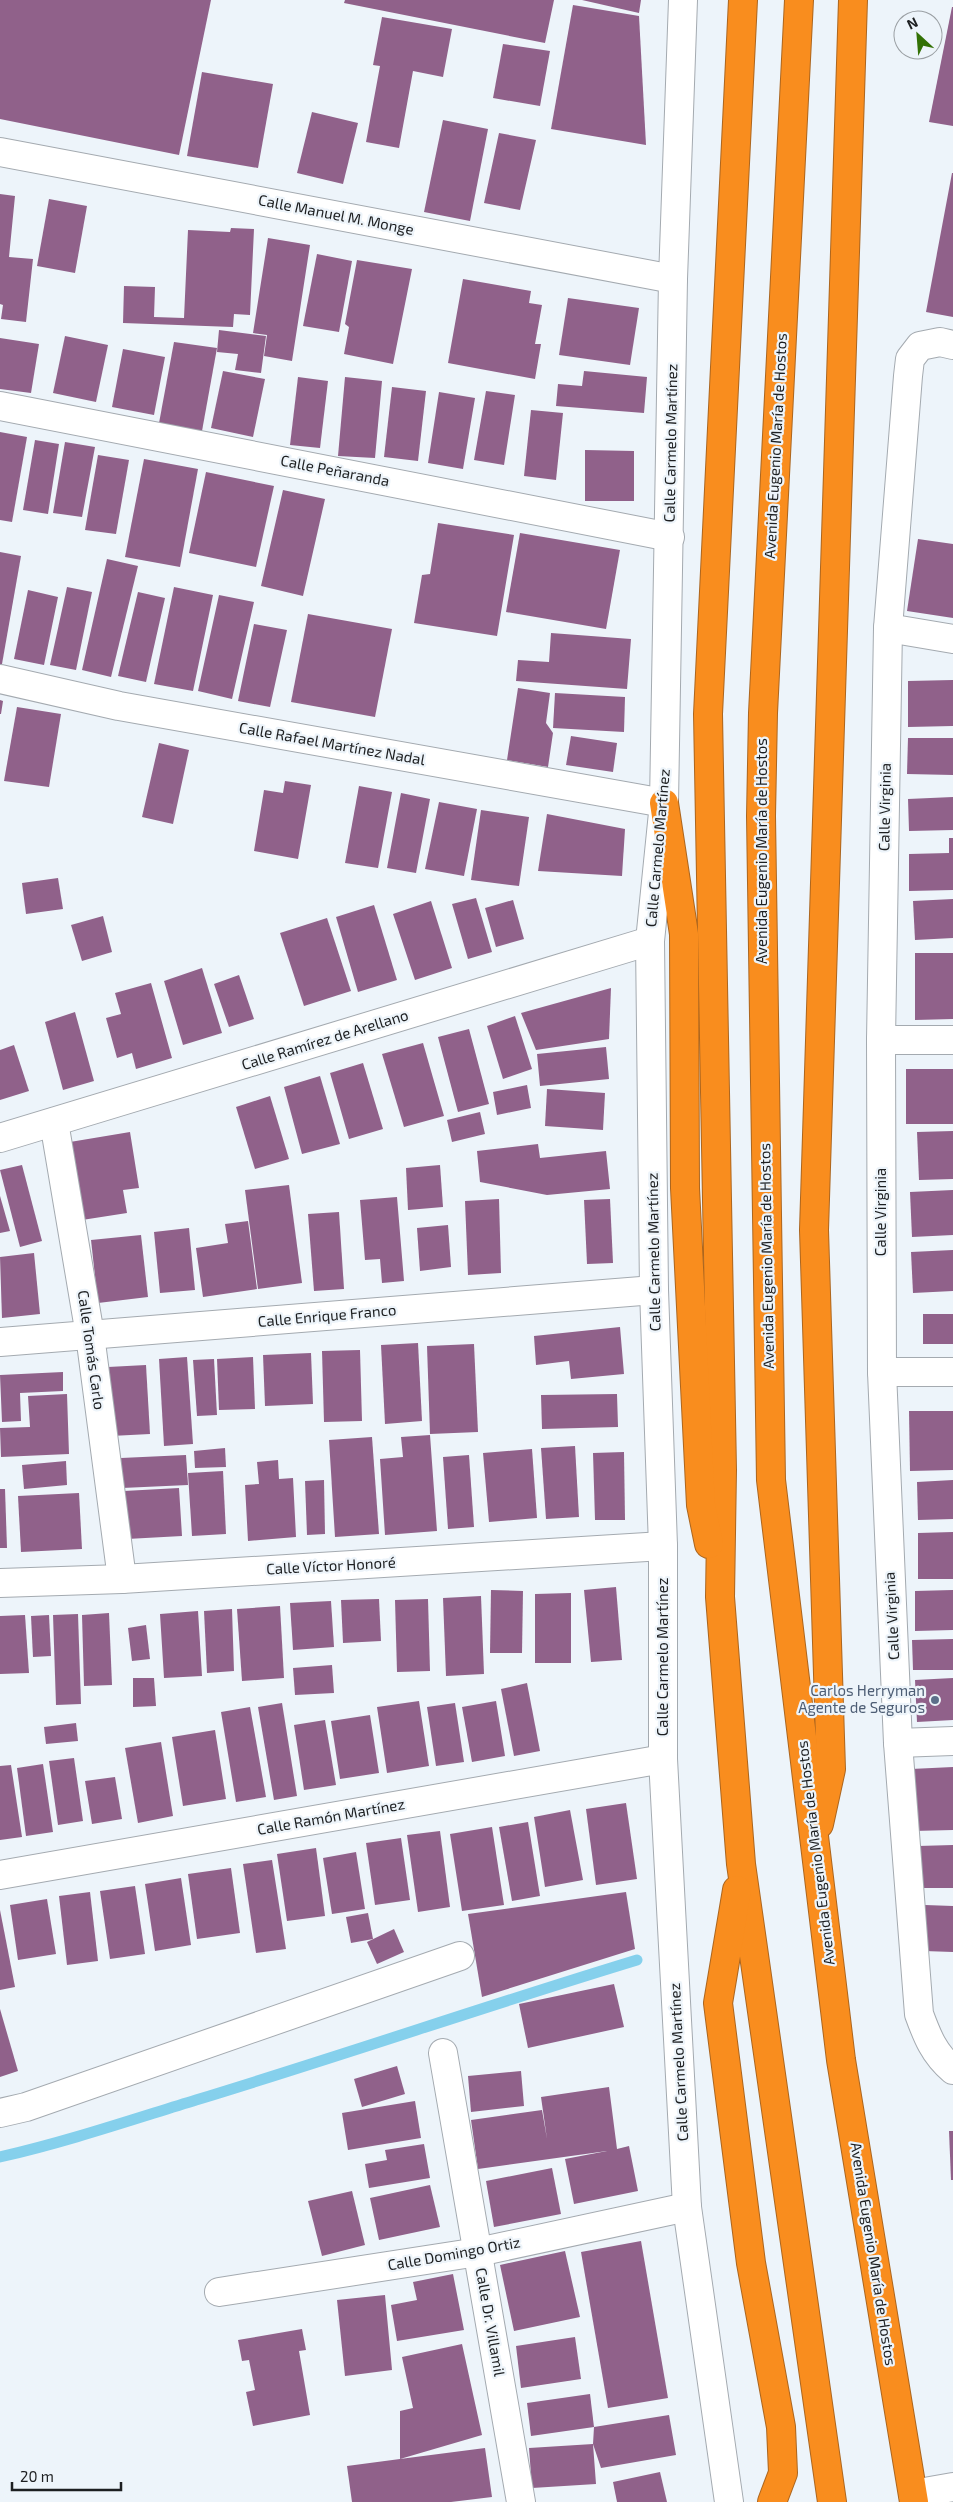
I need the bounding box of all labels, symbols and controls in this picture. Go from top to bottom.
north arrow [893,10,943,60]
text: N [904,13,920,33]
street label: Calle Manuel M. Monge [257,190,415,238]
street label: Avenida Eugenio María de Hostos [760,333,790,559]
street label: Calle Carmelo Martínez [660,363,680,522]
street label: Calle Peñaranda [279,451,391,489]
street label: Calle Rafael Martínez Nadal [238,718,427,768]
street label: Avenida Eugenio María de Hostos [752,738,770,964]
street label: Calle Virginia [874,763,894,851]
street label: Calle Carmelo Martínez [641,768,673,928]
street label: Calle Ramírez de Arellano [239,1005,410,1073]
street label: Avenida Eugenio María de Hostos [755,1143,777,1369]
street label: Calle Virginia [871,1168,889,1256]
street label: Calle Carmelo Martínez [643,1173,663,1332]
street label: Calle Tomás Carlo [75,1289,109,1411]
street label: Calle Enrique Franco [257,1300,397,1330]
street label: Calle Víctor Honoré [266,1553,396,1577]
street label: Calle Virginia [880,1571,902,1661]
street label: Calle Carmelo Martínez [653,1578,671,1736]
place label: Carlos Herryman Agente de Seguros [798,1681,925,1716]
marker: Carlos Herryman Agente de Seguros [929,1694,941,1706]
street label: Avenida Eugenio María de Hostos [792,1740,838,1966]
street label: Calle Ramón Martínez [256,1794,406,1838]
street label: Calle Carmelo Martínez [665,1982,691,2142]
street label: Avenida Eugenio María de Hostos [847,2141,901,2367]
street label: Calle Domingo Ortiz [386,2232,522,2274]
street label: Calle Dr. Villamil [473,2266,509,2378]
scale bar [12,2460,121,2492]
text: 20 m [20,2467,54,2485]

